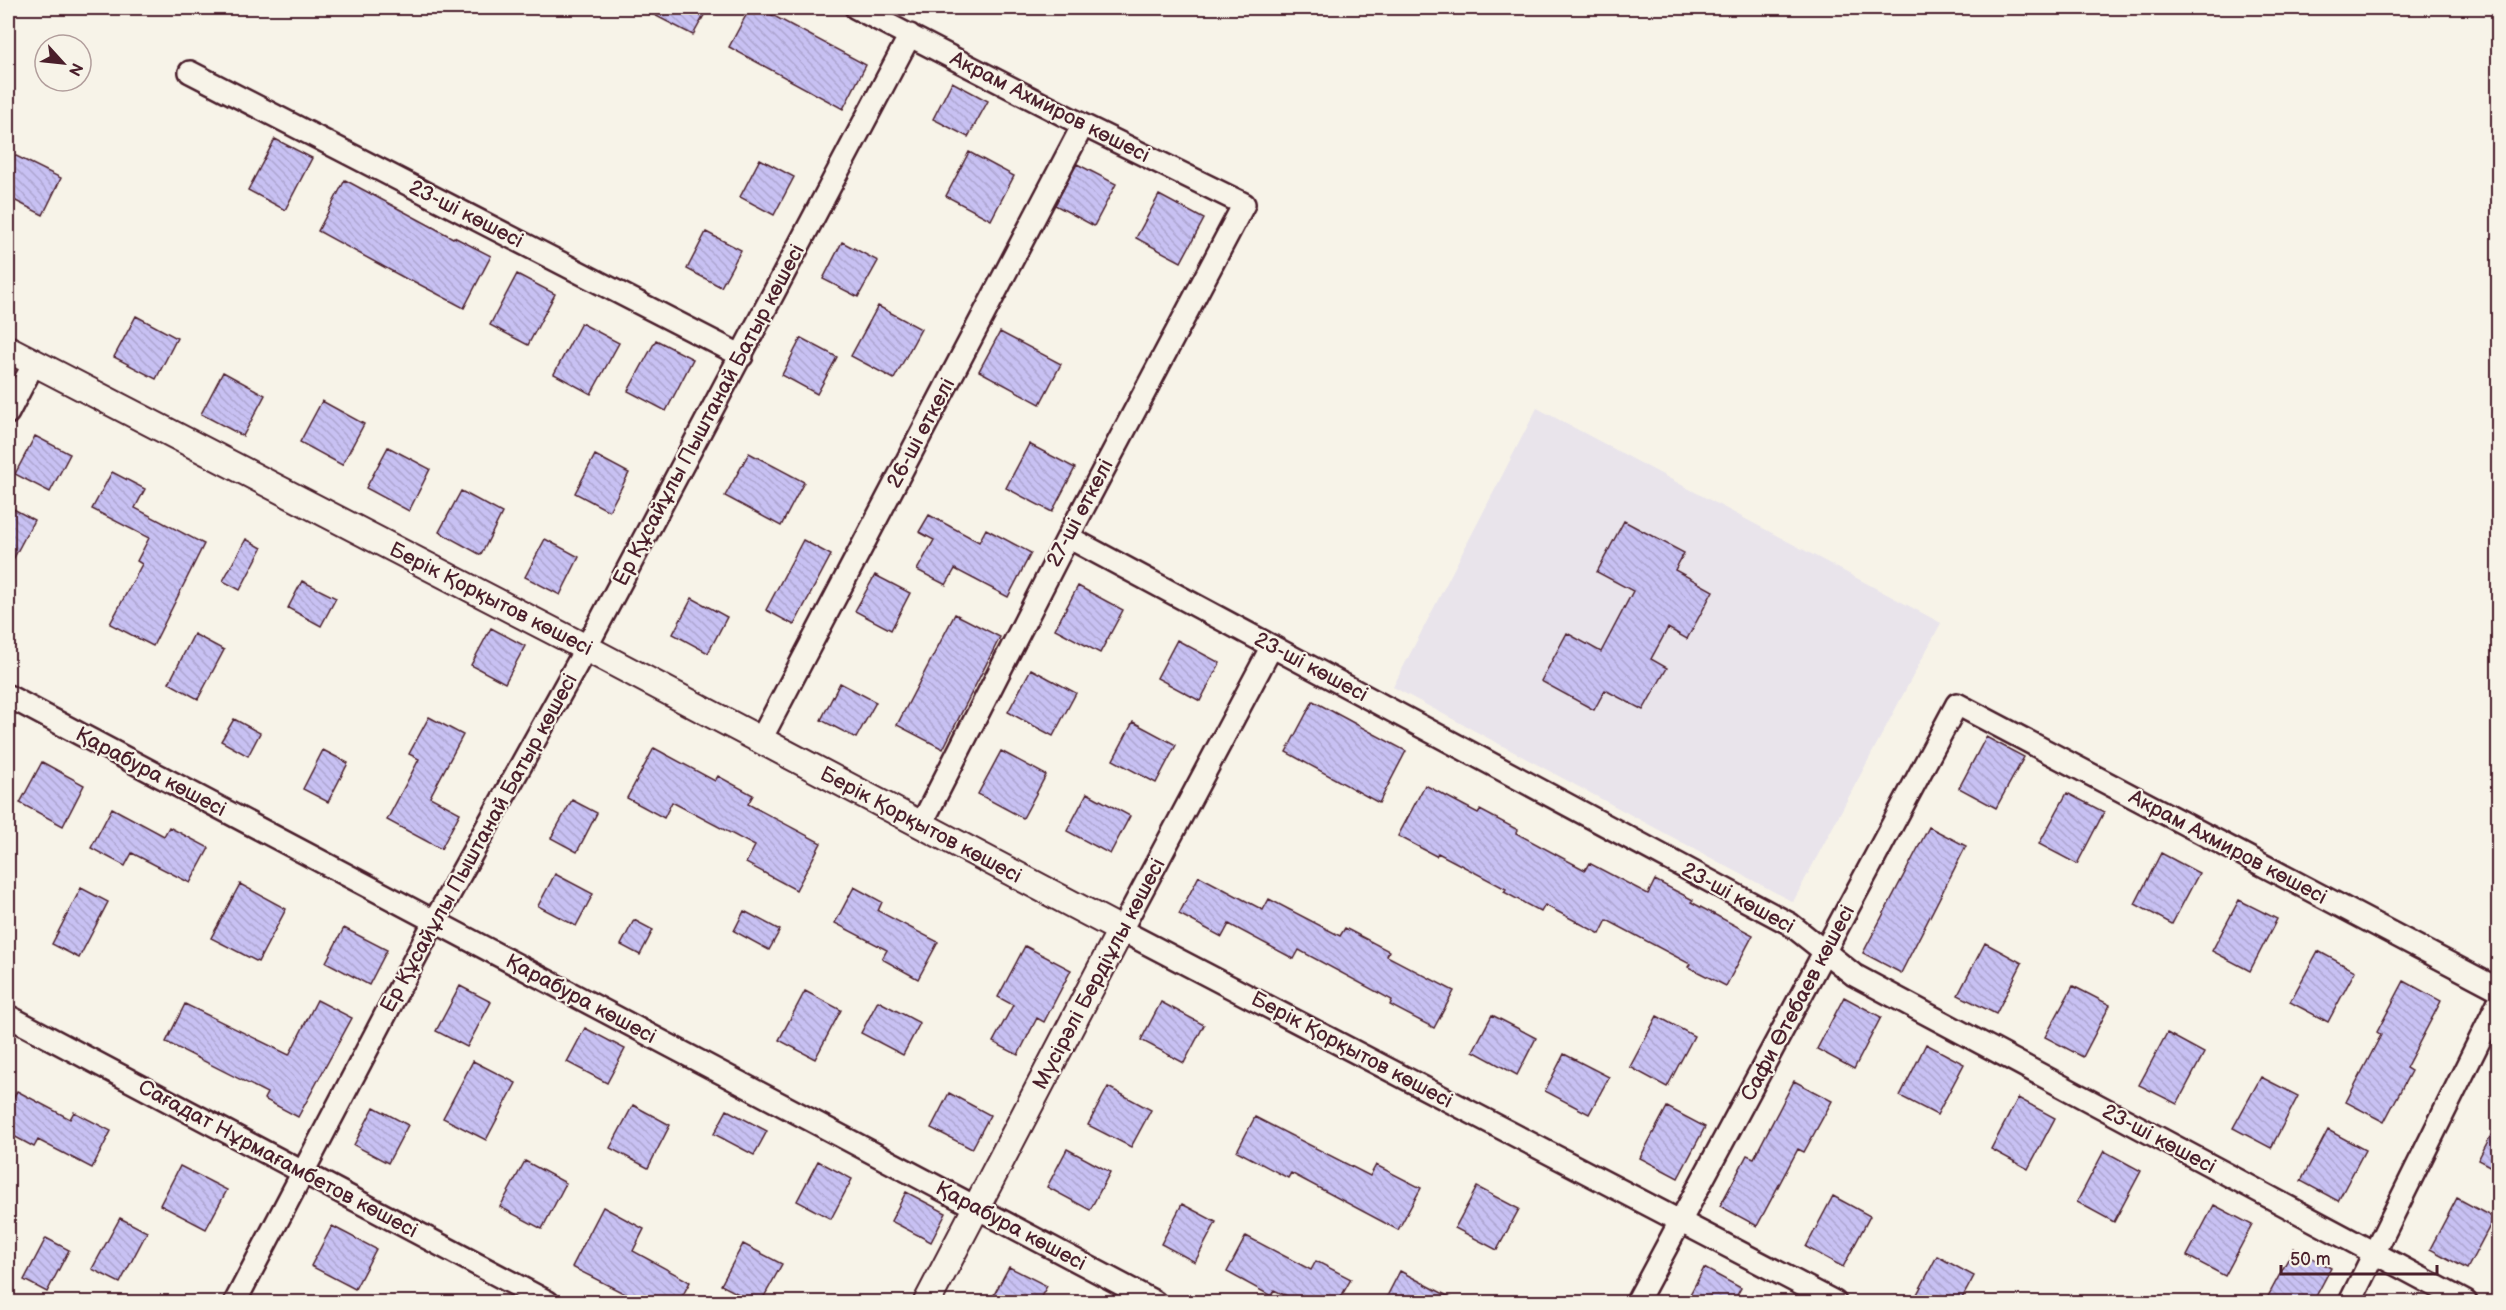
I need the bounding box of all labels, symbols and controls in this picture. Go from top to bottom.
north arrow [33,33,93,93]
street label: Акрам Ахмиров көшесі [945,45,1154,168]
text: N [64,59,86,79]
street label: 23-шi көшесi [405,175,527,253]
street label: Ер Құсайұлы Пыштанай Батыр көшесі [608,240,810,590]
street label: 26-ші өткелі [882,374,960,492]
street label: 27-ші өткелі [1041,455,1119,571]
street label: Берік Қорқытов көшесі [385,537,597,661]
street label: 23-шi көшесi [1250,627,1372,707]
street label: Ер Құсайұлы Пыштанай Батыр көшесі [375,669,583,1017]
street label: Қарабура көшесі [71,722,231,822]
street label: Берік Қорқытов көшесі [816,761,1026,889]
street label: Акрам Ахмиров көшесі [2124,784,2331,910]
street label: Мүсірәлі Бердіұлы көшесі [1027,854,1171,1094]
street label: 23-шi көшесi [1677,857,1799,939]
street label: Сафи Өтебаев көшесі [1736,901,1860,1105]
street label: Қарабура көшесі [501,949,661,1049]
street label: Берік Қорқытов көшесі [1247,986,1457,1114]
street label: Сағадат Нұрмағамбетов көшесі [134,1075,422,1243]
street label: 23-шi көшесi [2098,1099,2220,1179]
street label: Қарабура көшесі [931,1176,1091,1276]
scale bar [2281,1238,2437,1276]
text: 50 m [2290,1249,2331,1270]

